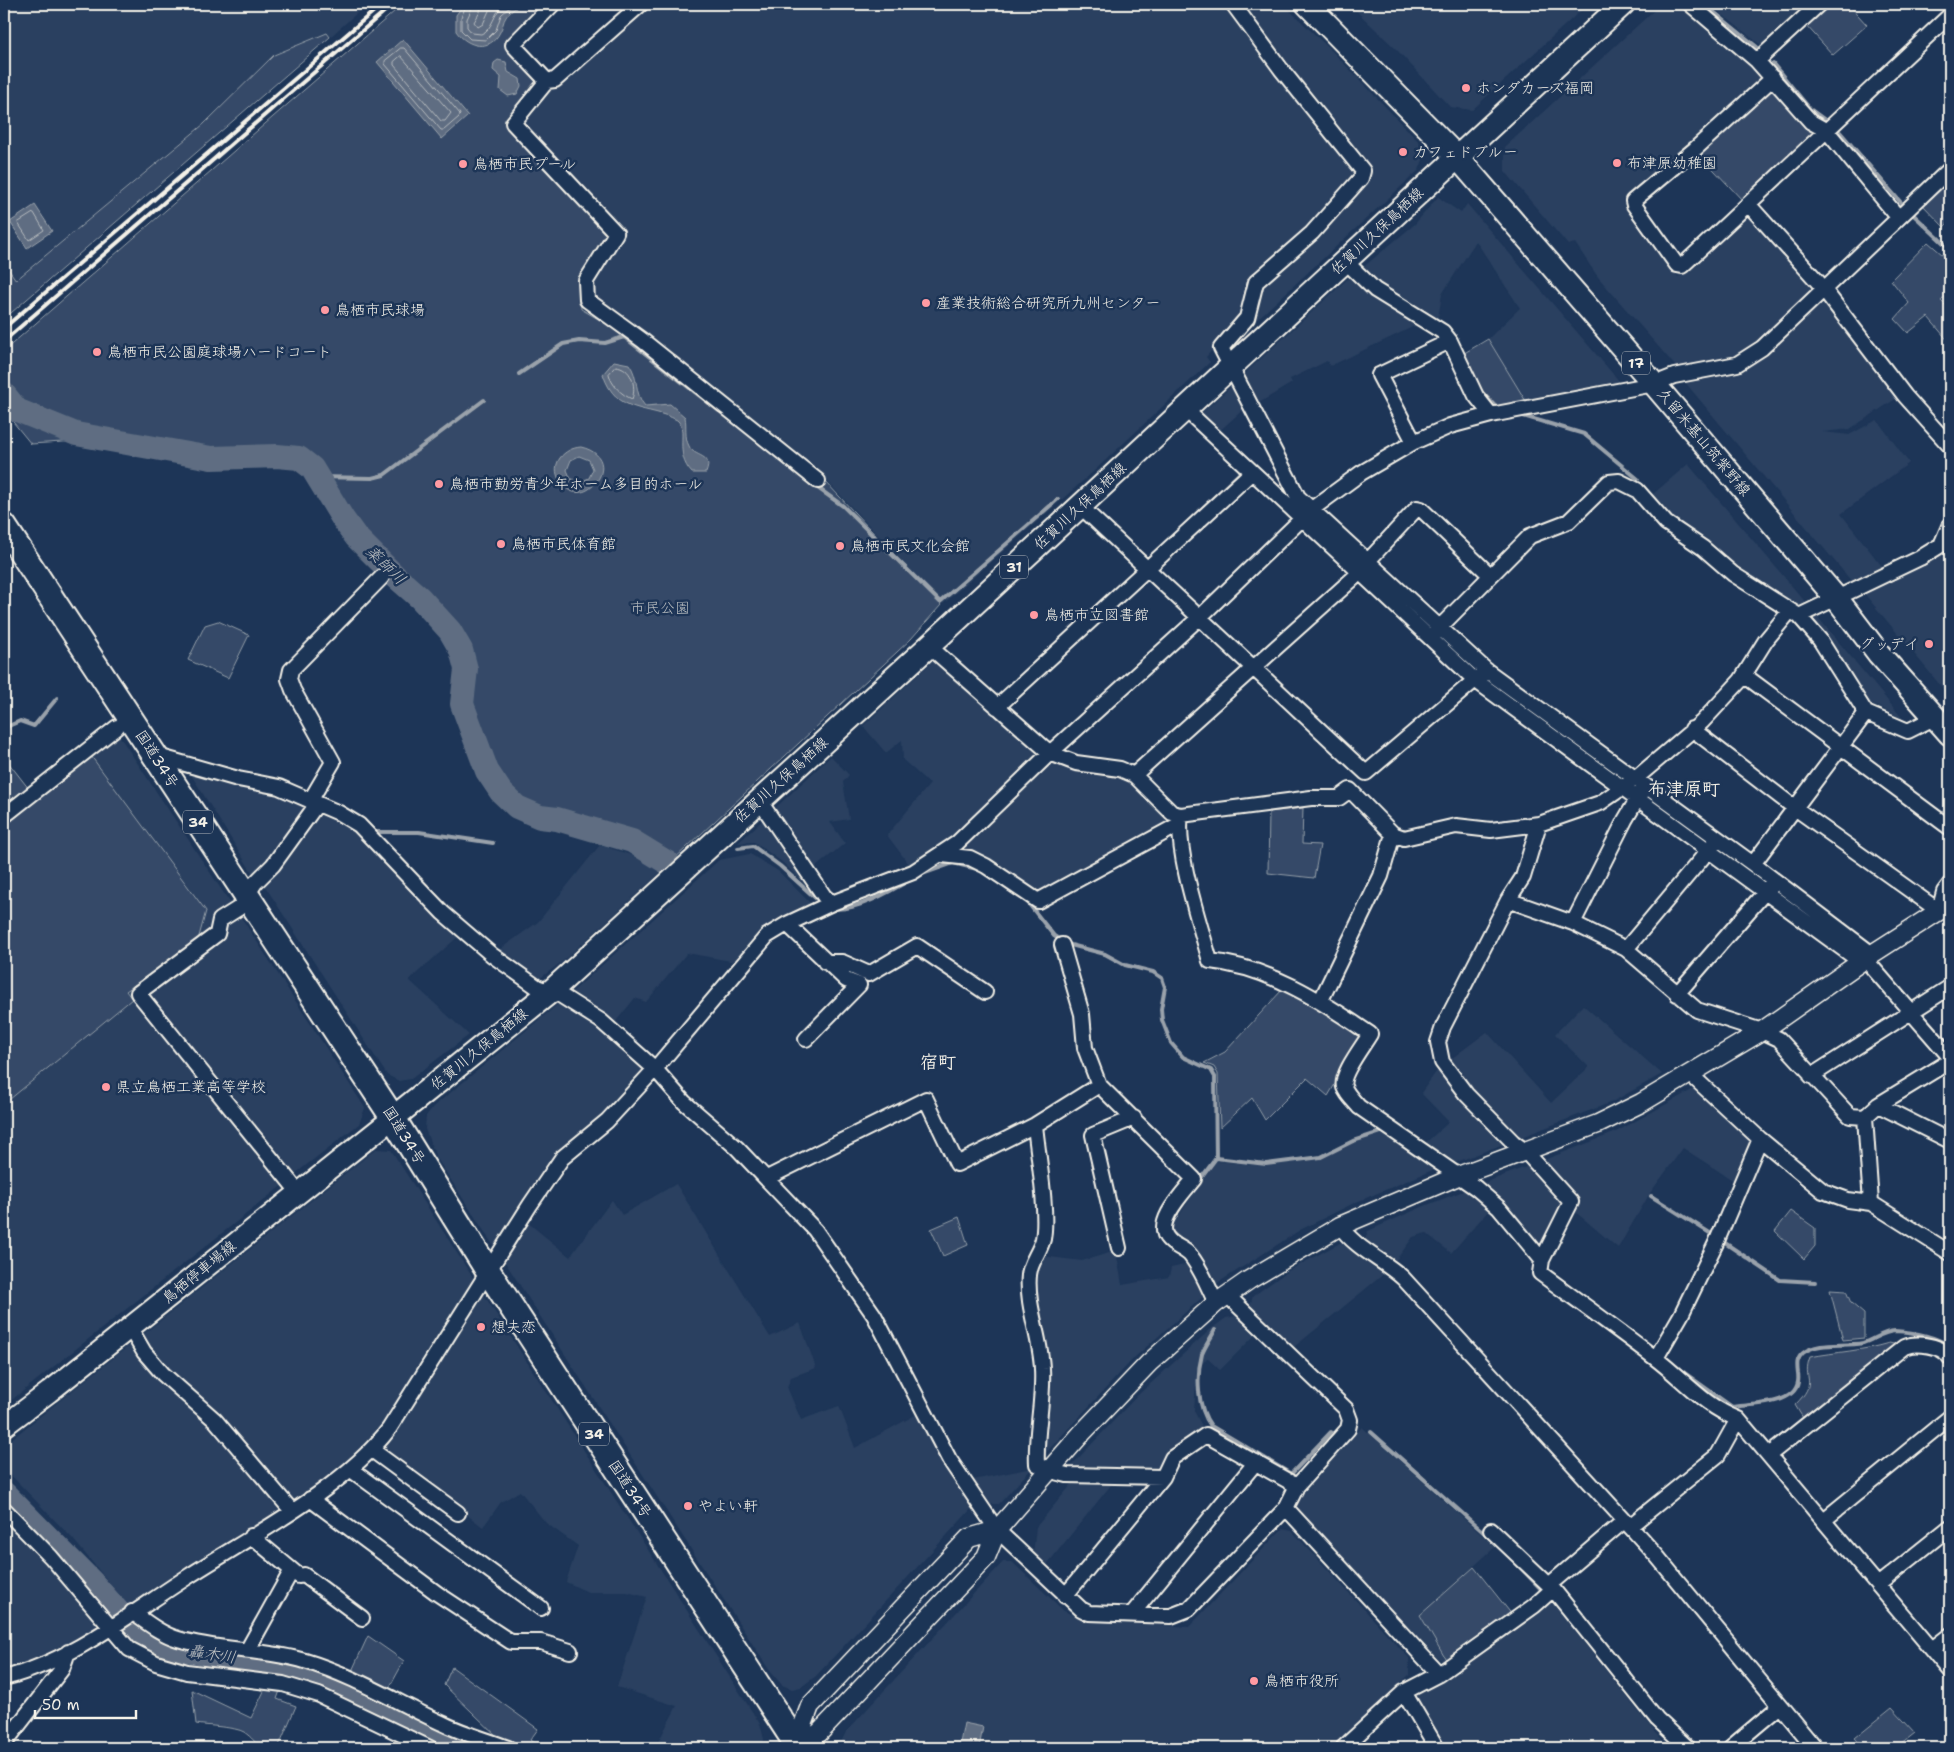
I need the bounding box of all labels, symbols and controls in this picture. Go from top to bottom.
place label: ホンダカーズ福岡 [1476,78,1594,98]
marker: ホンダカーズ福岡 [1460,82,1472,94]
place label: カフェドブルー [1413,142,1518,162]
marker: カフェドブルー [1397,146,1409,158]
place label: 布津原幼稚園 [1627,153,1717,173]
place label: 鳥栖市民プール [473,154,576,174]
marker: 布津原幼稚園 [1611,157,1623,169]
marker: 鳥栖市民プール [457,158,469,170]
street label: 佐賀川久保鳥栖線 [1326,183,1428,279]
place label: 産業技術総合研究所九州センター [936,293,1160,313]
marker: 産業技術総合研究所九州センター [920,297,932,309]
place label: 鳥栖市民球場 [335,300,425,320]
marker: 鳥栖市民球場 [319,304,331,316]
place label: 鳥栖市民公園庭球場ハードコート [107,342,332,362]
marker: 鳥栖市民公園庭球場ハードコート [91,346,103,358]
road number: 17 [1622,352,1650,374]
street label: 久留米基山筑紫野線 [1653,384,1755,500]
street label: 佐賀川久保鳥栖線 [1029,458,1131,554]
place label: 鳥栖市勤労青少年ホーム多目的ホール [449,474,703,494]
marker: 鳥栖市勤労青少年ホーム多目的ホール [433,478,445,490]
place label: 鳥栖市民体育館 [511,534,616,554]
place label: 鳥栖市民文化会館 [850,536,970,556]
marker: 鳥栖市民体育館 [495,538,507,550]
marker: 鳥栖市民文化会館 [834,540,846,552]
water label: 薬師川 [361,541,411,589]
road number: 31 [1000,556,1028,578]
park label: 市民公園 [630,598,690,618]
place label: 鳥栖市立図書館 [1044,605,1149,625]
marker: 鳥栖市立図書館 [1028,609,1040,621]
place label: グッデイ [1860,634,1919,654]
marker: グッデイ [1923,638,1935,650]
street label: 国道34号 [131,726,183,792]
street label: 佐賀川久保鳥栖線 [730,732,832,828]
district label: 布津原町 [1648,777,1720,801]
road number: 34 [183,810,213,834]
street label: 佐賀川久保鳥栖線 [426,1003,532,1095]
district label: 宿町 [920,1050,956,1074]
place label: 県立鳥栖工業高等学校 [116,1077,266,1097]
marker: 県立鳥栖工業高等学校 [100,1081,112,1093]
street label: 国道34号 [378,1102,430,1168]
street label: 鳥栖停車場線 [158,1236,240,1308]
place label: 想夫恋 [491,1317,536,1337]
marker: 想夫恋 [475,1321,487,1333]
road number: 34 [579,1422,609,1446]
street label: 国道34号 [604,1456,656,1522]
place label: やよい軒 [698,1496,758,1516]
marker: やよい軒 [682,1500,694,1512]
water label: 轟木川 [187,1640,237,1668]
place label: 鳥栖市役所 [1264,1671,1339,1691]
marker: 鳥栖市役所 [1248,1675,1260,1687]
scale bar [35,1687,136,1719]
text: 50 m [42,1695,80,1715]

